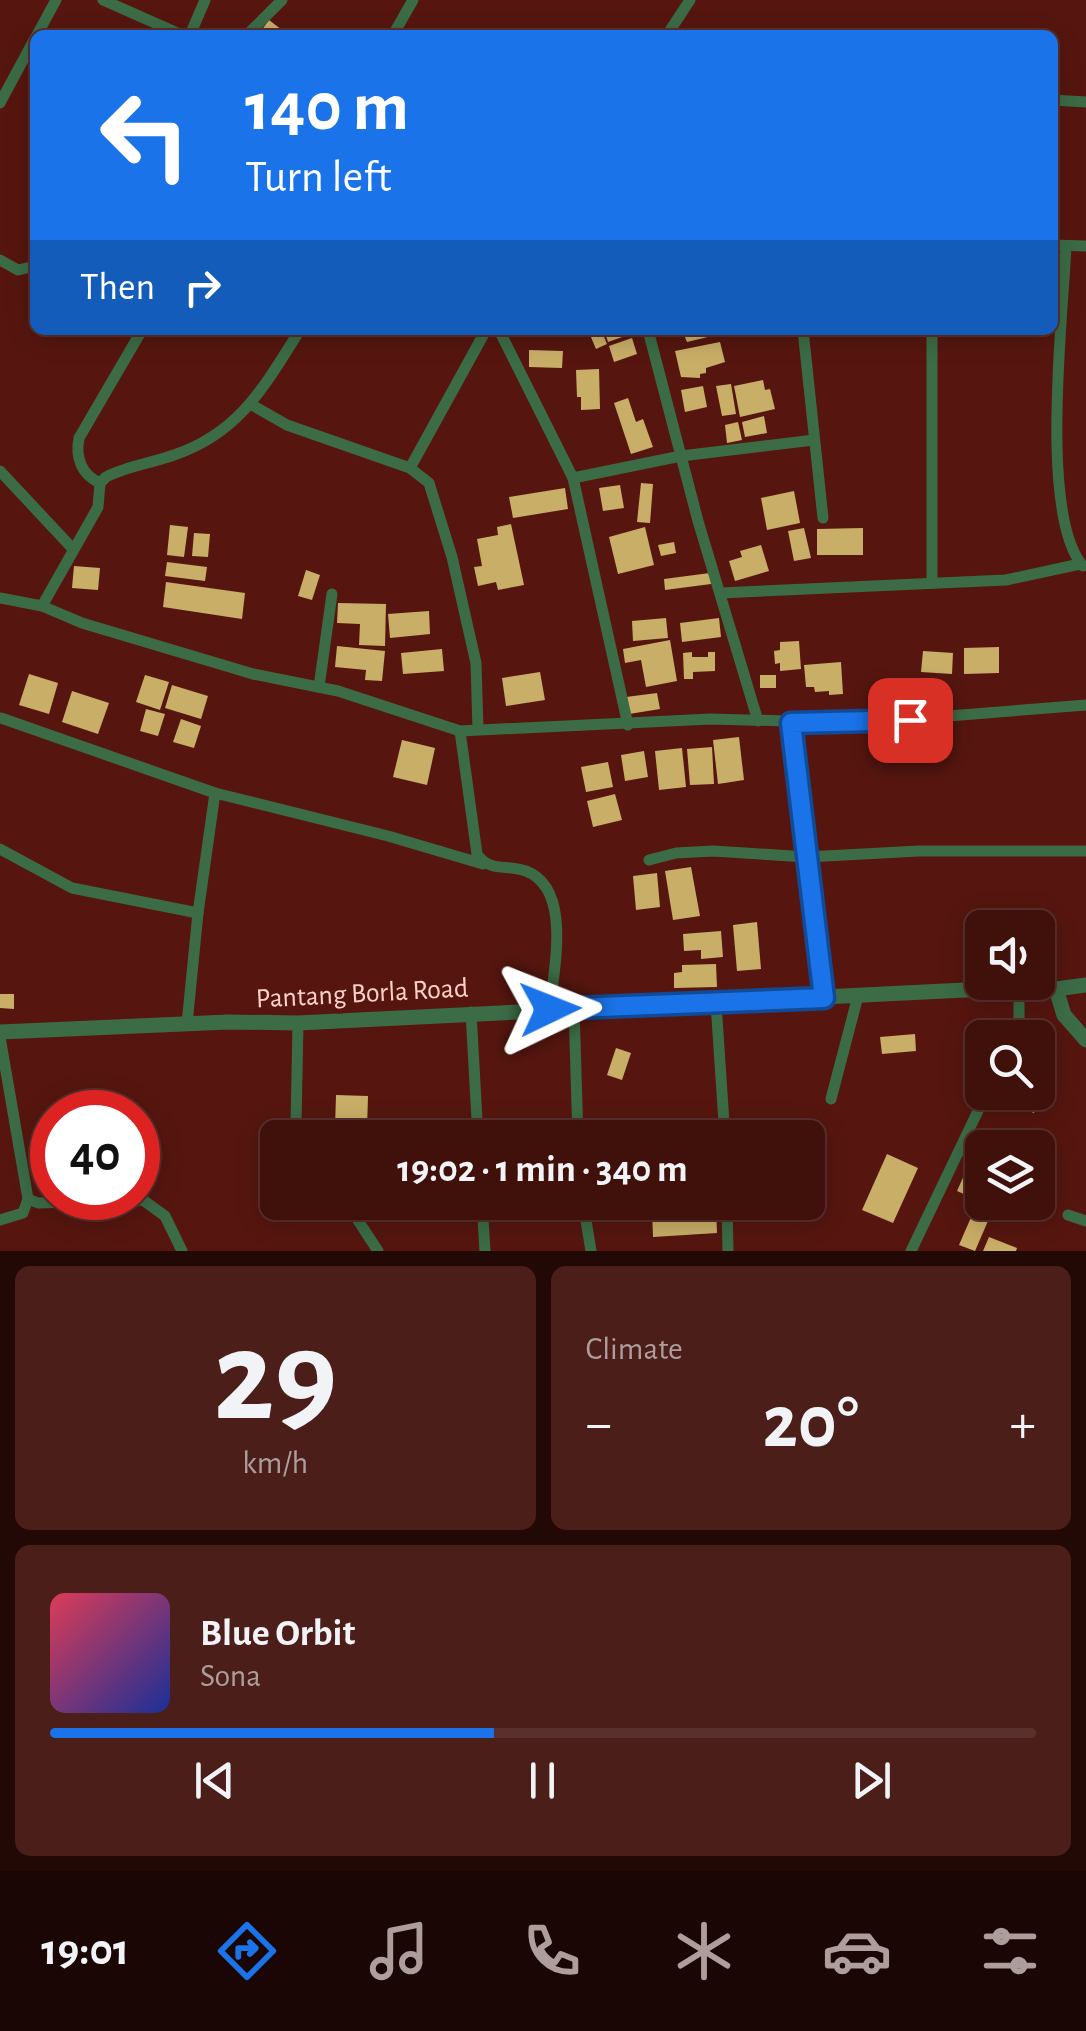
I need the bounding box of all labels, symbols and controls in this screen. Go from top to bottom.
icon: left [80,70,210,200]
text: 140 m [245,73,409,143]
text: Turn left [245,155,392,200]
icon: right [175,260,230,315]
text: Then [80,269,155,307]
pin [868,678,953,763]
icon: arrive [883,693,938,748]
map controls [965,910,1055,1220]
button: sound [965,910,1055,1000]
position arrow [498,957,602,1061]
street label: Pantang Borla Road [255,974,469,1014]
button: search [965,1020,1055,1110]
speed limit sign: 40 [30,1090,160,1220]
button: layers [965,1130,1055,1220]
text: 19:02 · 1 min · 340 m [397,1151,688,1189]
text: 29 [213,1314,337,1444]
text: Climate [586,1333,683,1365]
text: 20° [763,1386,859,1461]
text: − [586,1397,612,1452]
text: + [1010,1397,1036,1452]
text: km/h [242,1447,308,1479]
text: Blue Orbit [200,1615,355,1653]
text: Sona [200,1660,261,1692]
icon: previous [187,1753,242,1808]
icon: pause [515,1753,570,1808]
icon: next [844,1753,899,1808]
icon: directions [212,1916,282,1986]
icon: music [364,1916,434,1986]
icon: phone [517,1916,587,1986]
icon: climate [669,1916,739,1986]
icon: car [822,1916,892,1986]
icon: filters [975,1916,1045,1986]
text: 19:01 [41,1928,129,1973]

